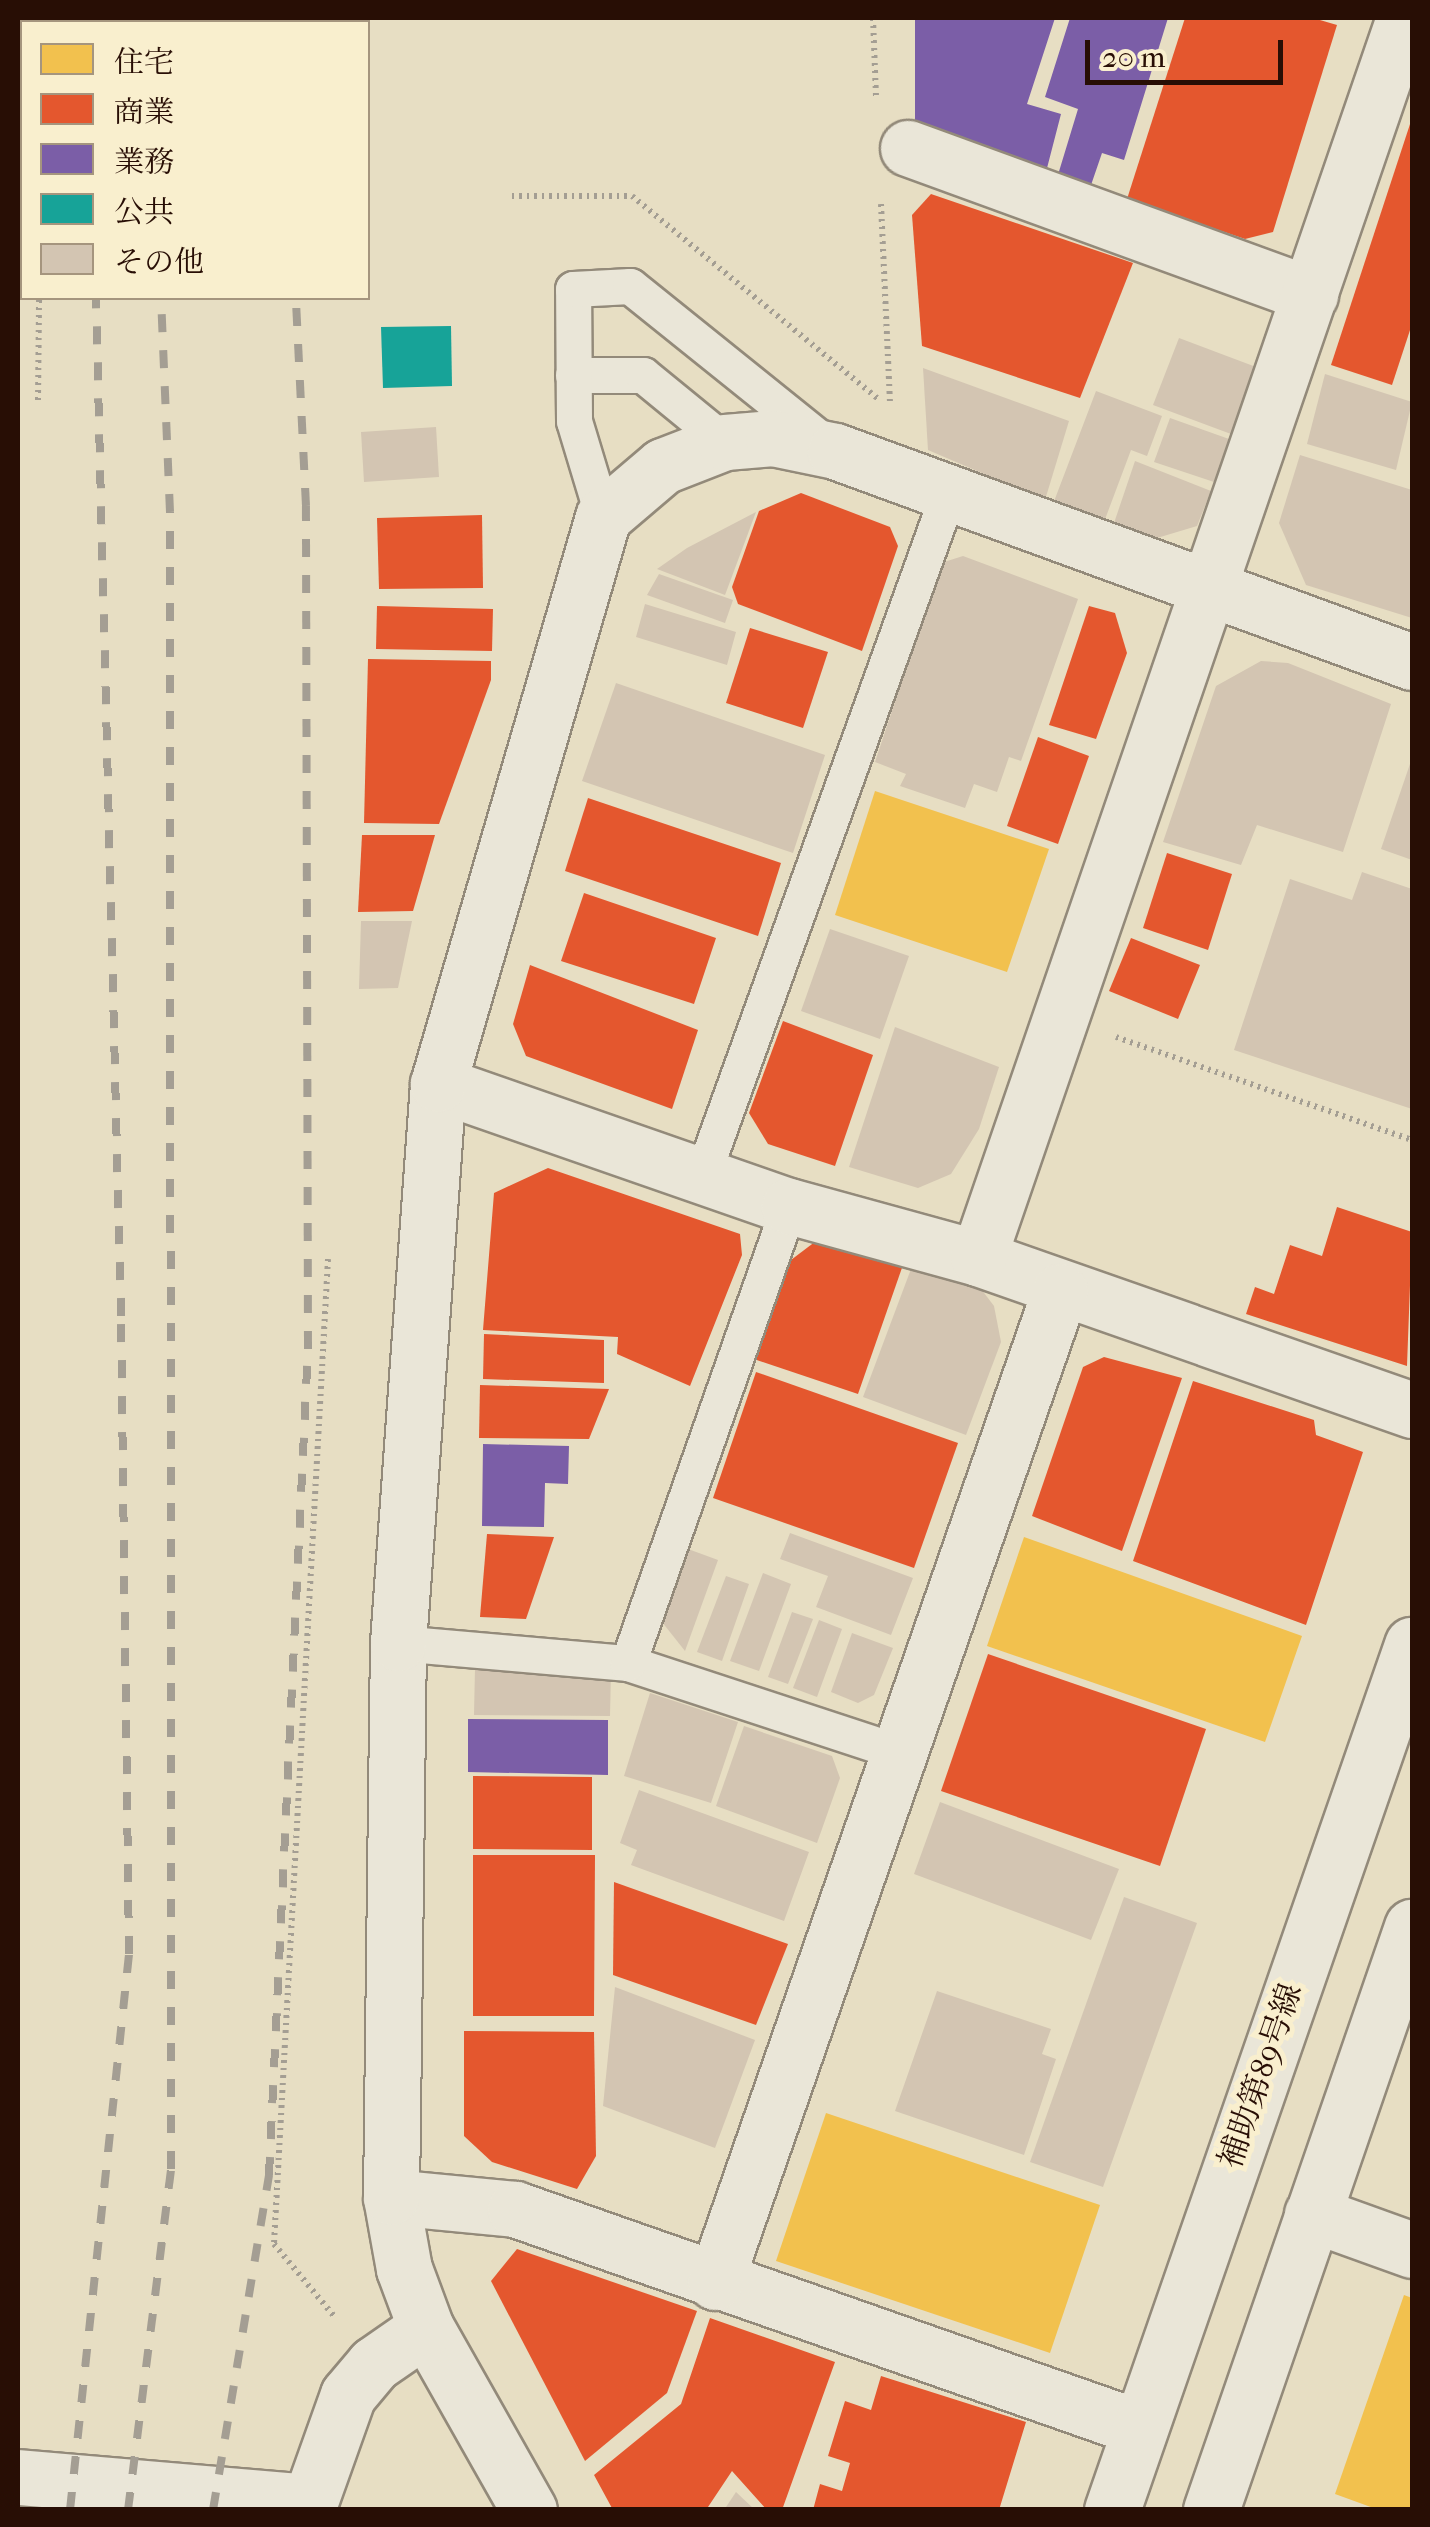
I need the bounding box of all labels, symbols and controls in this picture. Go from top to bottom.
legend [20,20,370,300]
scale bar [1090,20,1288,82]
text: 20 m [1102,40,1165,75]
text: 住宅 [114,45,174,80]
text: 商業 [114,95,174,130]
text: 業務 [114,145,174,180]
text: 公共 [114,195,174,230]
text: その他 [114,245,204,280]
street label: 補助第89号線 [1211,1979,1311,2173]

